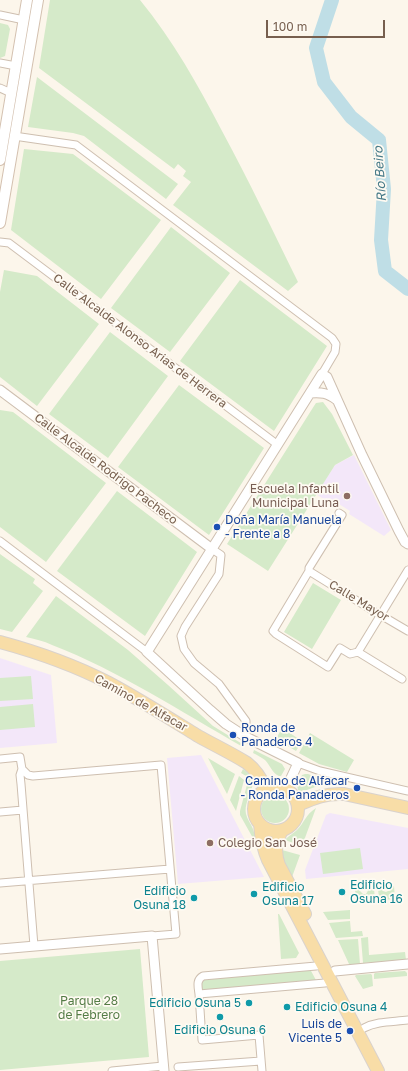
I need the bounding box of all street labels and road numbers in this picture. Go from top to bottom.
street label: Calle Alcalde Alonso Arias de Herrera [50,271,230,411]
street label: Calle Alcalde Rodrigo Pacheco [32,410,180,528]
street label: Calle Mayor [326,577,392,625]
street label: Camino de Alfacar [92,671,190,735]

